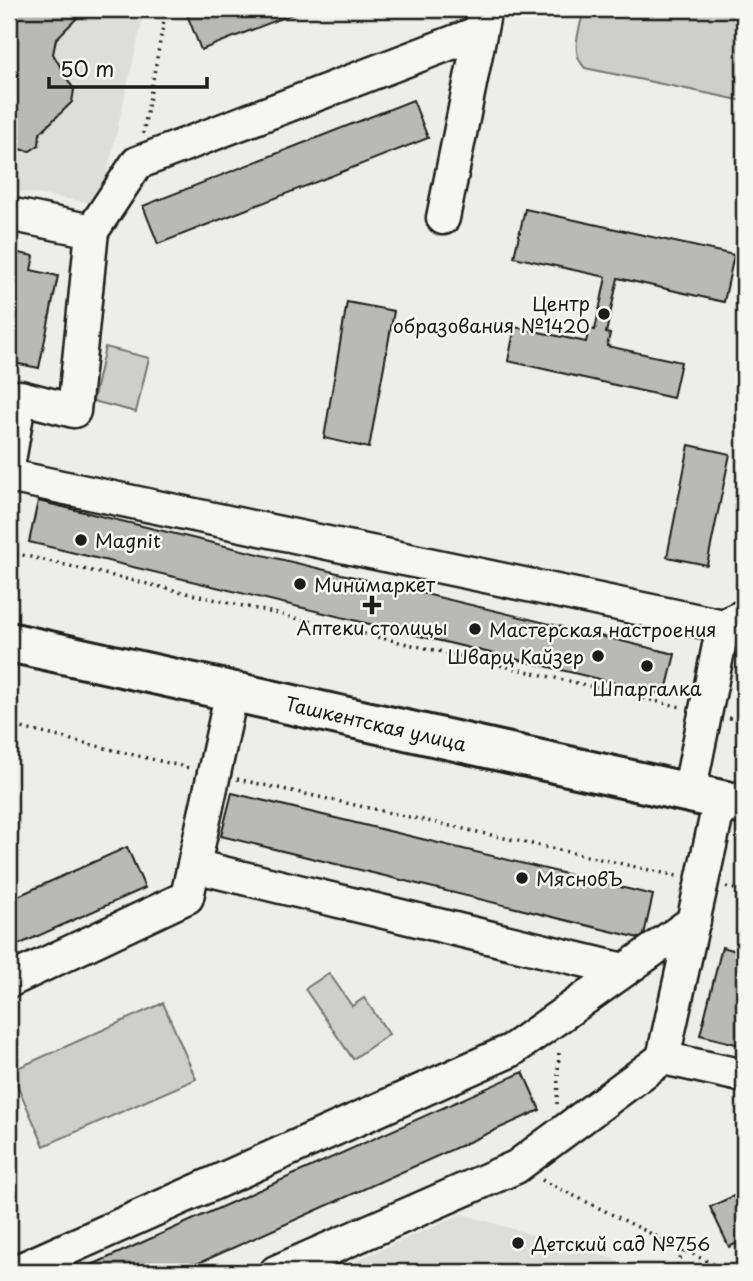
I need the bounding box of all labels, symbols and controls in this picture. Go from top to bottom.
scale bar [49,46,206,90]
text: 50 m [60,52,114,84]
place label: Центр образования №1420 [393,289,590,339]
marker: Центр образования №1420 [596,306,612,322]
place label: Magnit [95,526,161,554]
marker: Magnit [73,532,89,548]
place label: Минимаркет [314,570,436,598]
marker: Минимаркет [292,576,308,592]
marker: Аптеки столицы [364,597,380,613]
place label: Аптеки столицы [297,613,447,641]
place label: Мастерская настроения [489,615,717,643]
marker: Мастерская настроения [467,621,483,637]
place label: Шварц Кайзер [448,642,584,670]
marker: Шварц Кайзер [590,648,606,664]
marker: Шпаргалка [639,658,655,674]
place label: Шпаргалка [592,674,702,702]
street label: Ташкентская улица [283,689,469,757]
place label: МясновЪ [536,864,623,892]
marker: МясновЪ [514,870,530,886]
place label: Детский сад №756 [531,1229,710,1257]
marker: Детский сад №756 [510,1235,526,1251]

